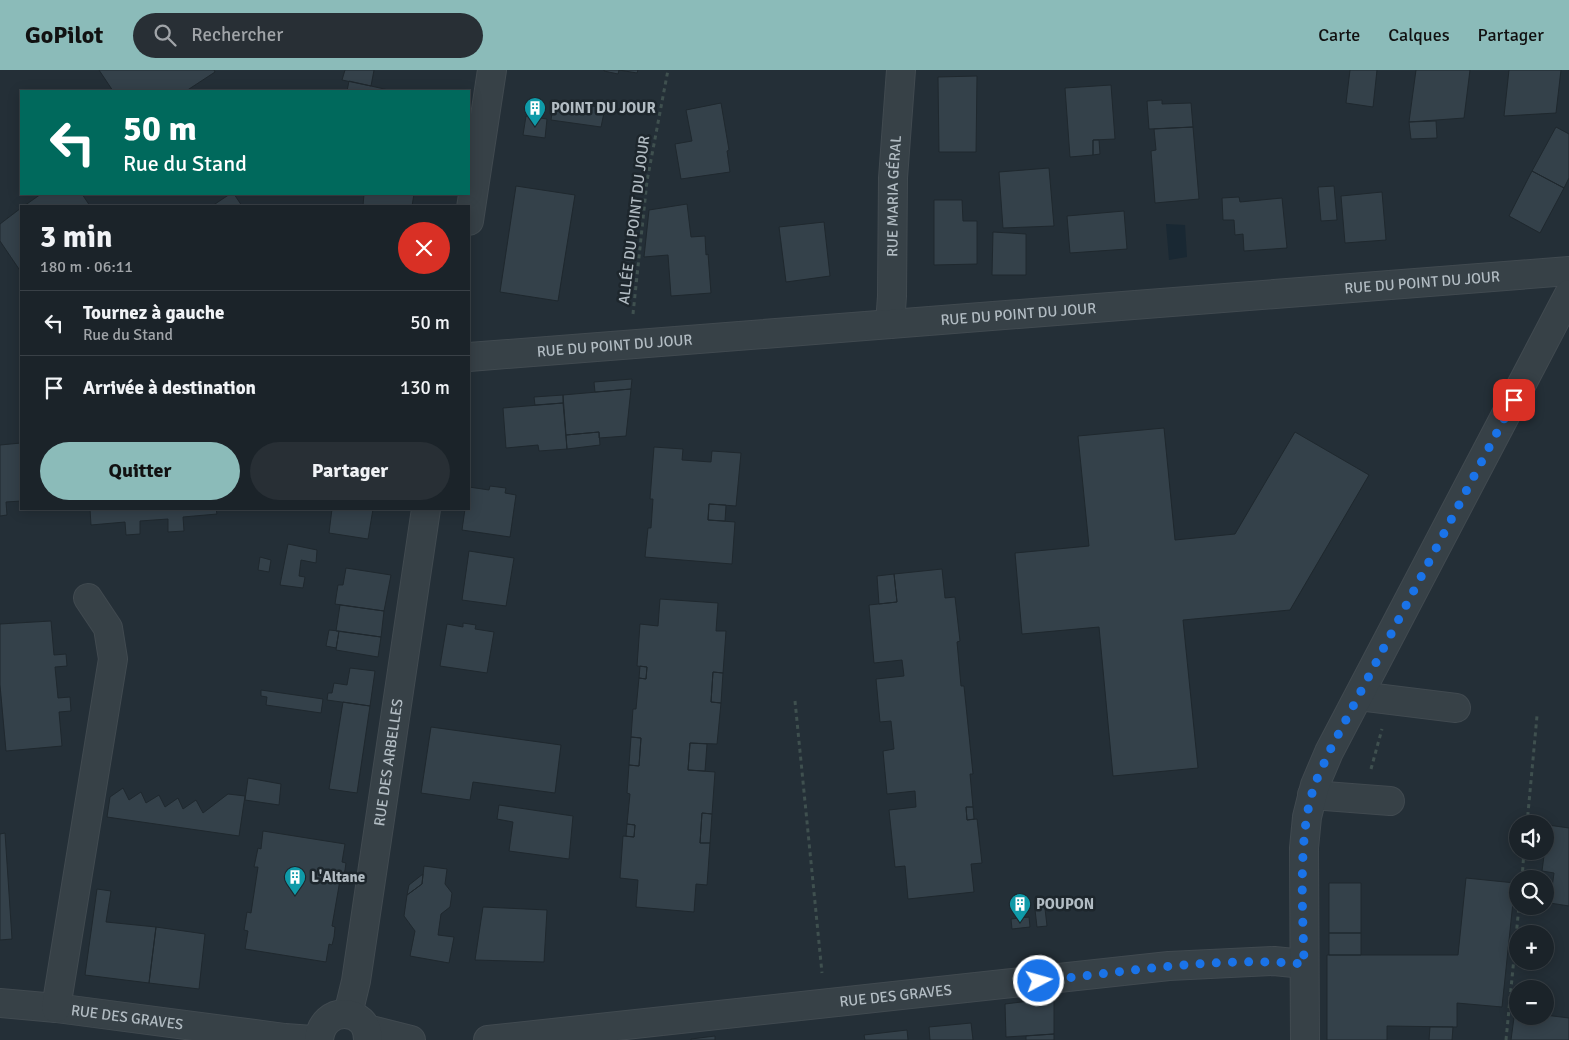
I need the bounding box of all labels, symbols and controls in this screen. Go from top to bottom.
search box [133,13,483,58]
text: GoPilot [25,20,103,50]
icon: search [151,21,179,49]
text: Rechercher [191,23,283,47]
text: Carte [1318,24,1360,46]
text: Calques [1388,24,1450,46]
text: Partager [1478,24,1544,46]
building icon: POINT DU JOUR [523,96,547,127]
place label: POINT DU JOUR [551,99,656,117]
text: 50 m [123,107,197,150]
icon: left [40,110,105,175]
street label: ALLÉE DU POINT DU JOUR [614,134,653,306]
street label: RUE MARIA GÉRAL [883,134,905,257]
text: Rue du Stand [123,150,247,177]
text: 3 min [40,219,112,256]
button: close [398,222,450,274]
text: 180 m · 06:11 [40,257,133,277]
street label: RUE DU POINT DU JOUR [1344,267,1501,298]
street label: RUE DU POINT DU JOUR [940,299,1097,329]
text: Tournez à gauche [83,301,224,325]
icon: left [40,309,68,337]
text: 50 m [410,311,450,335]
text: Rue du Stand [83,325,173,345]
street label: RUE DU POINT DU JOUR [536,331,693,361]
icon: arrive [40,374,68,402]
text: Arrivée à destination [83,376,256,400]
text: 130 m [400,376,450,400]
pin [1493,379,1535,421]
icon: arrive [1500,386,1528,414]
button: Quitter [40,442,240,500]
button: Partager [250,442,450,500]
street label: RUE DES ARBELLES [370,697,407,827]
map controls [1509,815,1554,1025]
button: sound [1509,815,1554,860]
building icon: L'Altane [283,865,307,896]
place label: L'Altane [311,868,365,886]
button: search [1509,870,1554,915]
building icon: POUPON [1008,892,1032,923]
place label: POUPON [1036,895,1094,913]
button: + [1509,925,1554,970]
position arrow [1012,954,1064,1006]
button: − [1509,980,1554,1025]
street label: RUE DES GRAVES [838,981,953,1011]
street label: RUE DES GRAVES [70,1001,184,1034]

